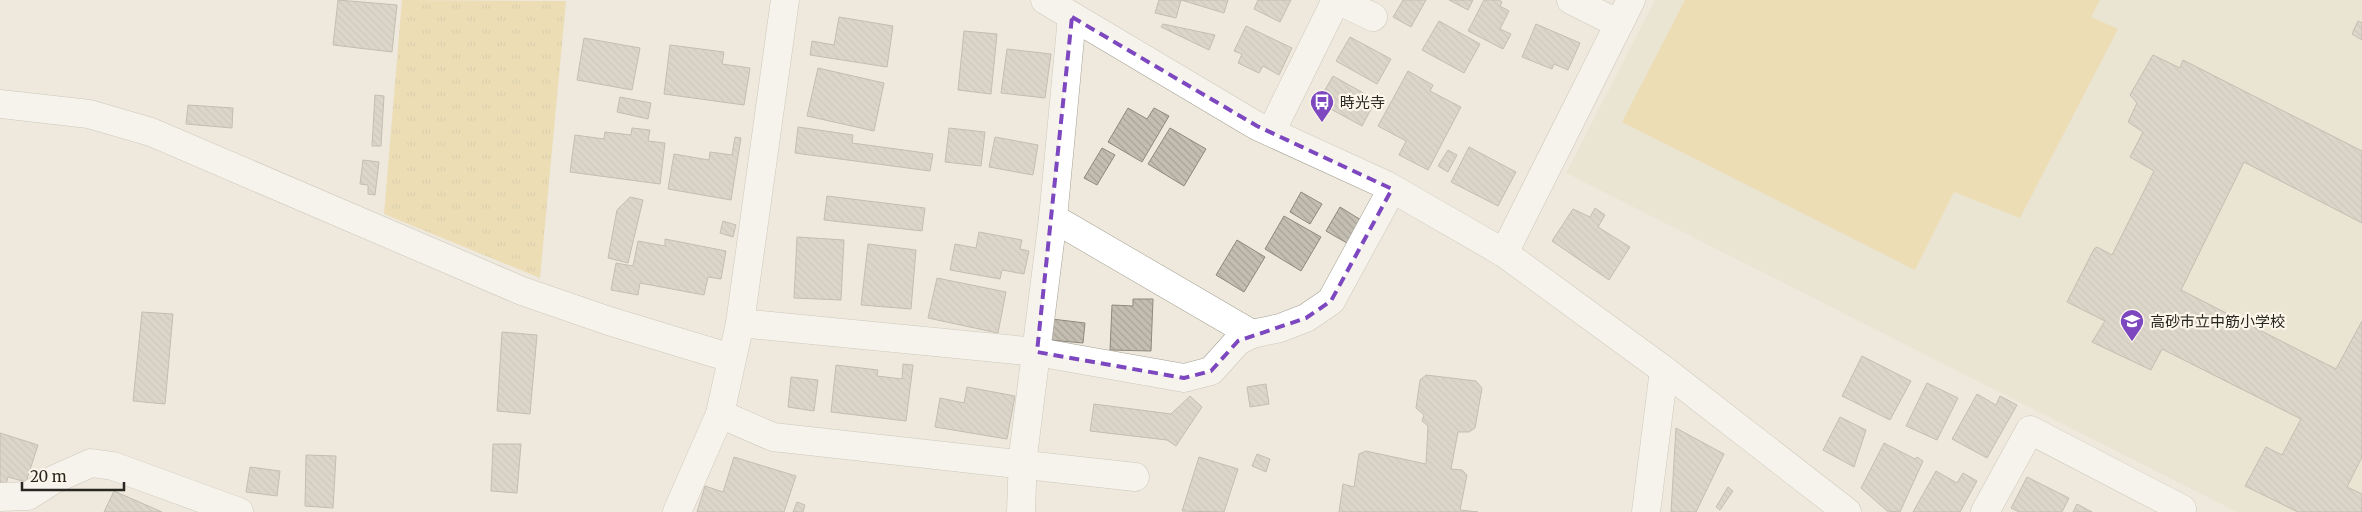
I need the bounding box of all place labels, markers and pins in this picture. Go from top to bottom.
bus stop icon: 時光寺 [1309,89,1335,123]
place label: 時光寺 [1340,93,1385,112]
school or university icon: 高砂市立中筋小学校 [2119,308,2145,342]
place label: 高砂市立中筋小学校 [2150,312,2285,331]

